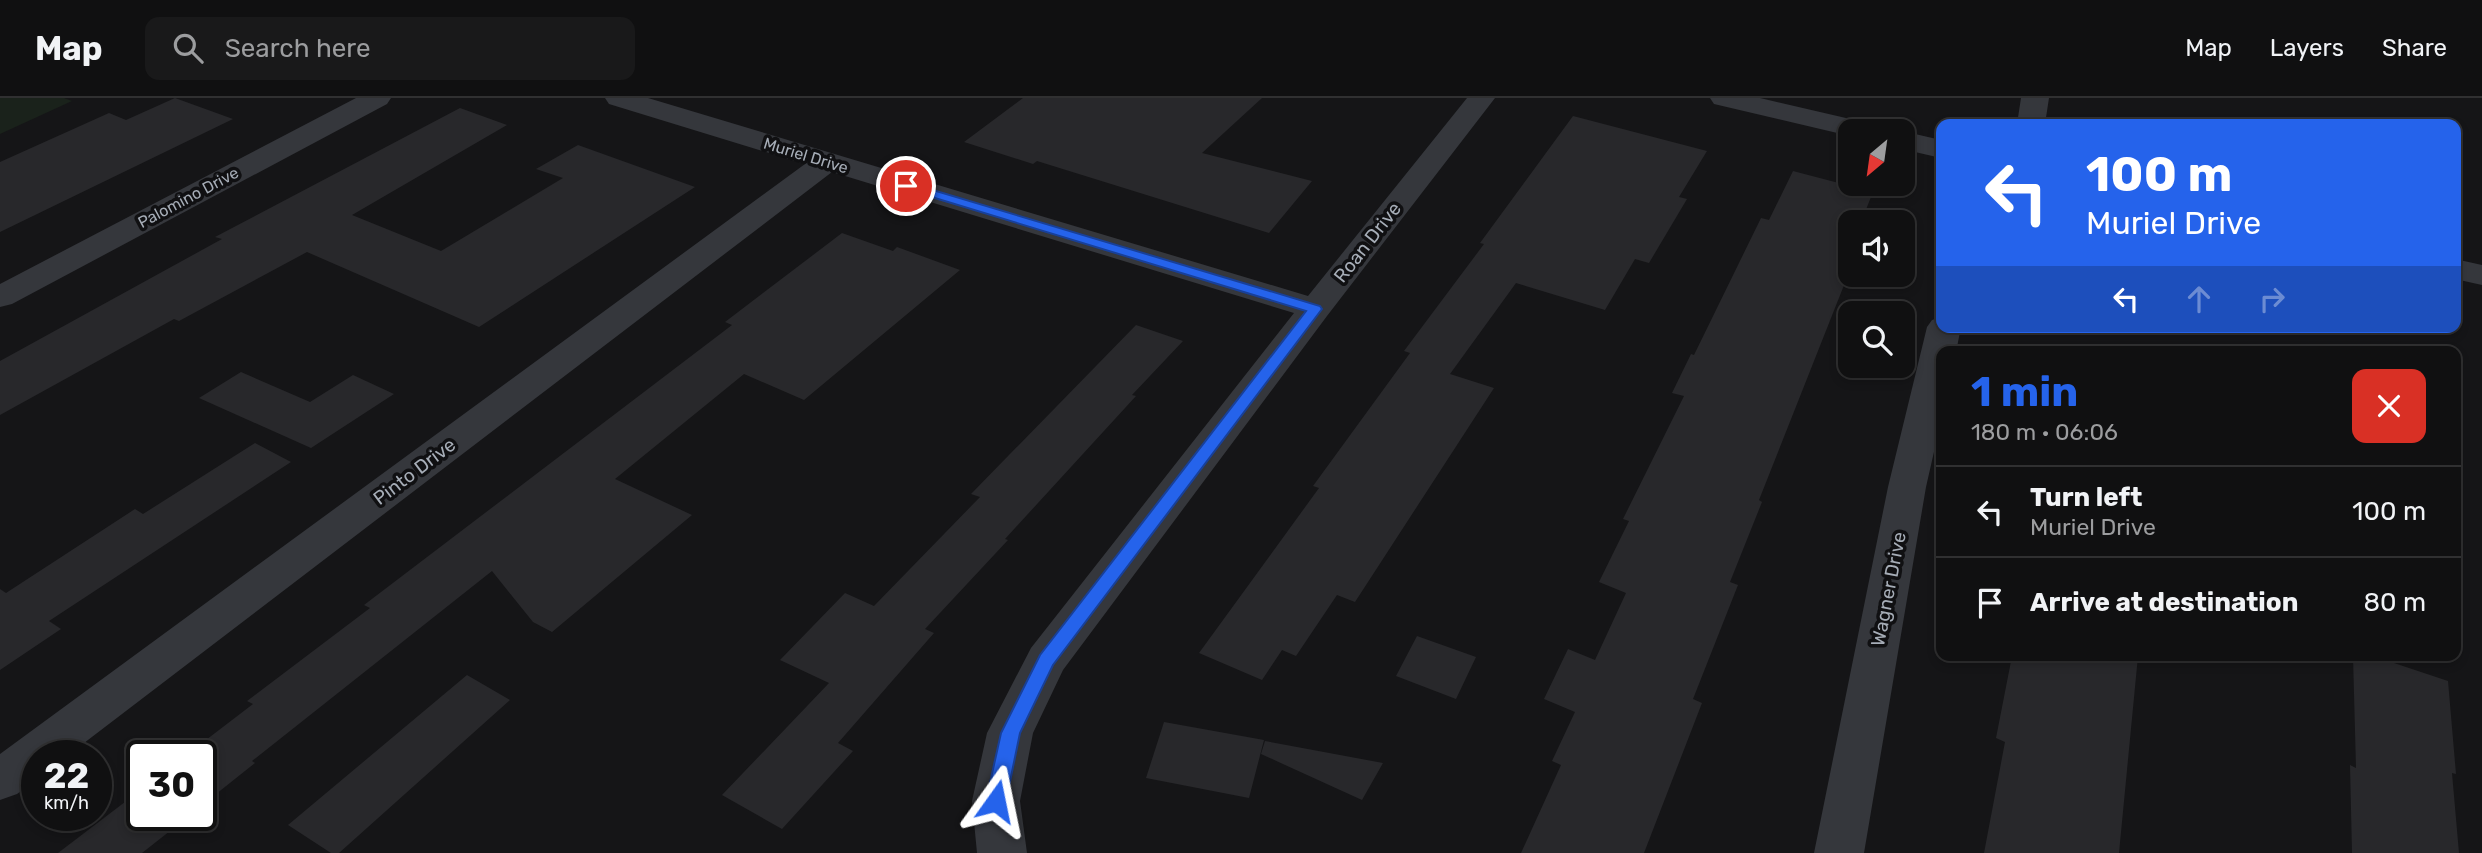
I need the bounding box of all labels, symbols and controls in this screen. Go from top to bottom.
search box [145,17,635,80]
text: Map [35,29,103,68]
icon: search [169,29,207,67]
text: Search here [225,33,370,64]
text: Map [2185,34,2232,62]
text: Layers [2270,34,2344,62]
text: Share [2382,34,2447,62]
north arrow [1838,119,1914,196]
map controls [1838,119,1915,378]
street label: Muriel Drive [761,134,851,177]
text: 100 m [2086,145,2232,203]
icon: left [1971,147,2062,238]
pin [876,156,936,216]
street label: Palomino Drive [135,163,242,232]
icon: arrive [887,167,925,205]
street label: Roan Drive [1329,198,1406,287]
text: Muriel Drive [2086,204,2261,242]
button: sound [1838,210,1915,287]
icon: left [2107,280,2145,318]
icon: ahead [2180,280,2218,318]
icon: right [2253,280,2291,318]
button: search [1838,301,1915,378]
text: 1 min [1971,367,2078,417]
button: close [2352,369,2426,443]
text: 180 m · 06:06 [1971,418,2118,446]
street label: Pinto Drive [369,433,460,510]
text: Turn left [2030,482,2142,513]
icon: left [1971,493,2009,531]
text: 100 m [2352,496,2426,527]
text: Muriel Drive [2030,513,2156,541]
street label: Wagner Drive [1866,530,1911,648]
icon: arrive [1971,584,2009,622]
text: Arrive at destination [2030,587,2298,618]
text: 80 m [2363,587,2426,618]
speed limit sign: 30 [126,740,217,831]
text: 22 [44,755,89,797]
position arrow [959,764,1033,838]
text: km/h [44,792,89,814]

